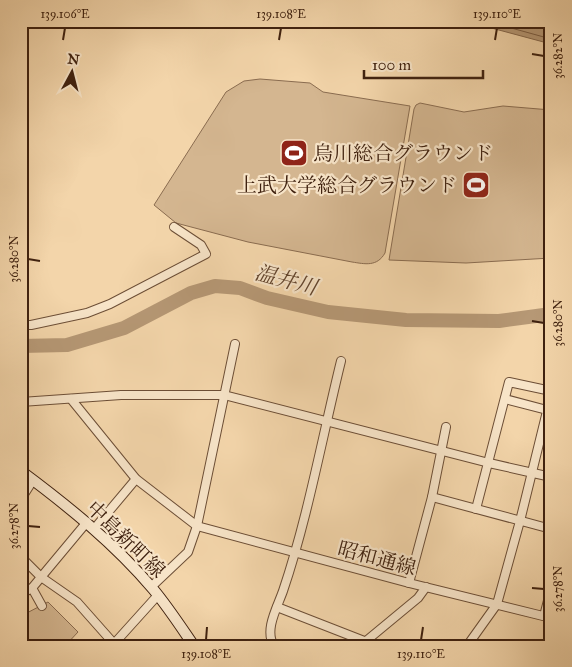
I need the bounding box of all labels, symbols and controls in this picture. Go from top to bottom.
text: 139.106°E [40,7,90,21]
text: 139.108°E [256,7,306,21]
text: 139.110°E [473,7,521,21]
text: 36.282°N [551,33,565,79]
north arrow [48,48,98,98]
scale bar [364,48,483,80]
text: N [67,50,81,69]
text: 100 m [372,56,412,74]
sports icon: 烏川総合グラウンド [279,138,309,168]
place label: 烏川総合グラウンド [313,141,493,165]
sports icon: 上武大学総合グラウンド [461,170,491,200]
place label: 上武大学総合グラウンド [237,173,457,197]
text: 36.280°N [7,235,21,283]
water label: 温井川 [252,259,322,301]
text: 36.280°N [551,299,565,347]
street label: 中島新町線 [82,496,170,582]
text: 36.278°N [7,503,21,549]
street label: 昭和通線 [335,536,419,580]
text: 36.278°N [551,566,565,612]
text: 139.108°E [181,647,231,661]
text: 139.110°E [397,647,445,661]

